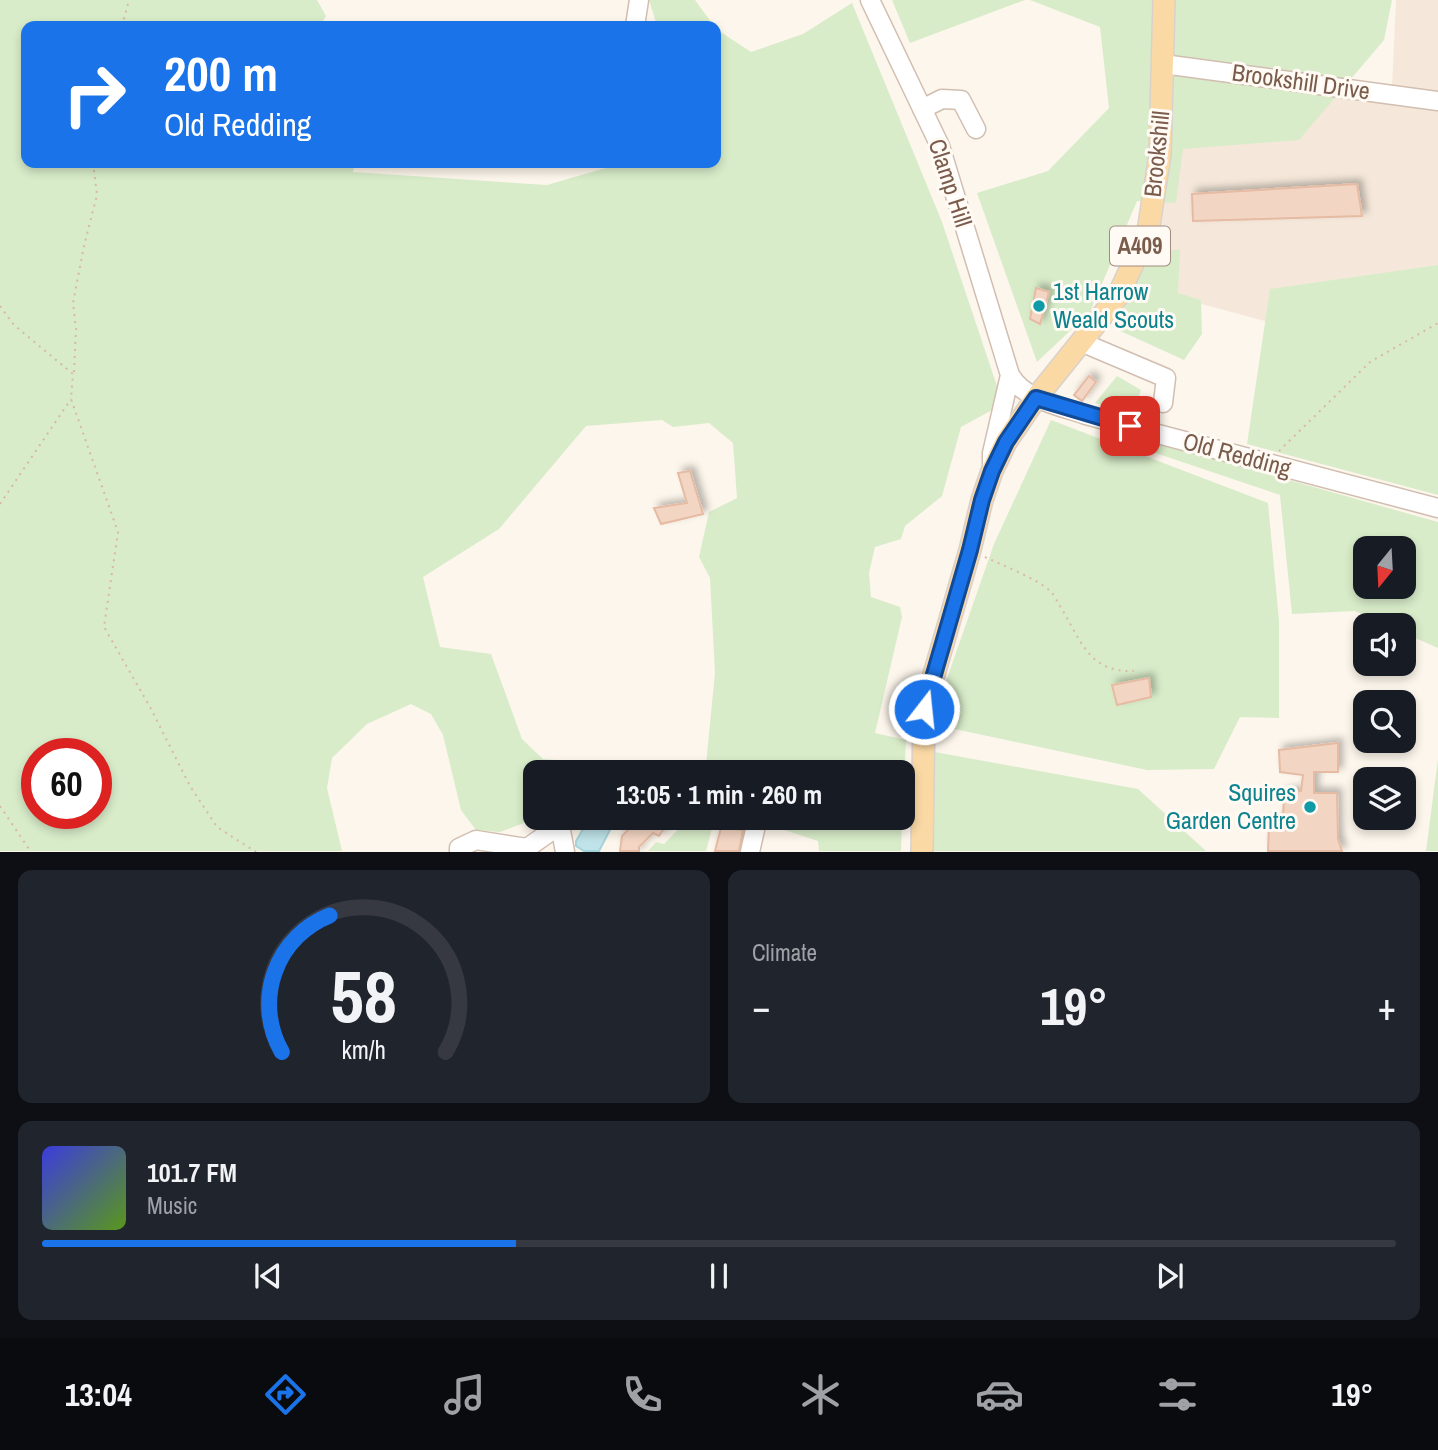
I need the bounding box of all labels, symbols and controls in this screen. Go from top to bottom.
text: 200 m [164,40,278,106]
icon: right [49,49,140,140]
street label: Brookshill Drive [1230,56,1372,107]
text: Old Redding [164,103,311,146]
street label: Brookshill [1136,109,1176,199]
street label: Clamp Hill [922,135,980,231]
road number: A409 [1110,227,1170,266]
place label: 1st Harrow Weald Scouts [1053,275,1174,335]
marker: 1st Harrow Weald Scouts [1031,298,1047,314]
pin [1100,396,1160,456]
icon: arrive [1111,407,1149,445]
street label: Old Redding [1180,424,1295,484]
north arrow [1353,536,1416,598]
map controls [1353,536,1416,830]
button: sound [1353,613,1416,676]
position arrow [887,672,961,746]
button: search [1353,690,1416,753]
speed limit sign: 60 [21,738,112,829]
button: layers [1353,767,1416,830]
place label: Squires Garden Centre [1166,776,1296,836]
text: 13:05 · 1 min · 260 m [616,777,822,812]
marker: Squires Garden Centre [1302,799,1318,815]
text: Climate [752,937,817,968]
text: 58 [331,948,397,1046]
text: 19° [1040,971,1108,1041]
text: − [752,981,770,1032]
text: + [1378,981,1396,1032]
text: km/h [342,1033,386,1067]
text: 101.7 FM [147,1155,237,1190]
text: Music [147,1190,197,1221]
icon: previous [249,1257,287,1295]
icon: pause [700,1257,738,1295]
icon: next [1151,1257,1189,1295]
icon: directions [261,1370,310,1419]
icon: music [440,1370,489,1419]
icon: phone [618,1370,667,1419]
icon: climate [796,1370,845,1419]
icon: car [975,1370,1024,1419]
icon: filters [1153,1370,1202,1419]
text: 13:04 [65,1373,132,1416]
text: 19° [1331,1373,1373,1416]

